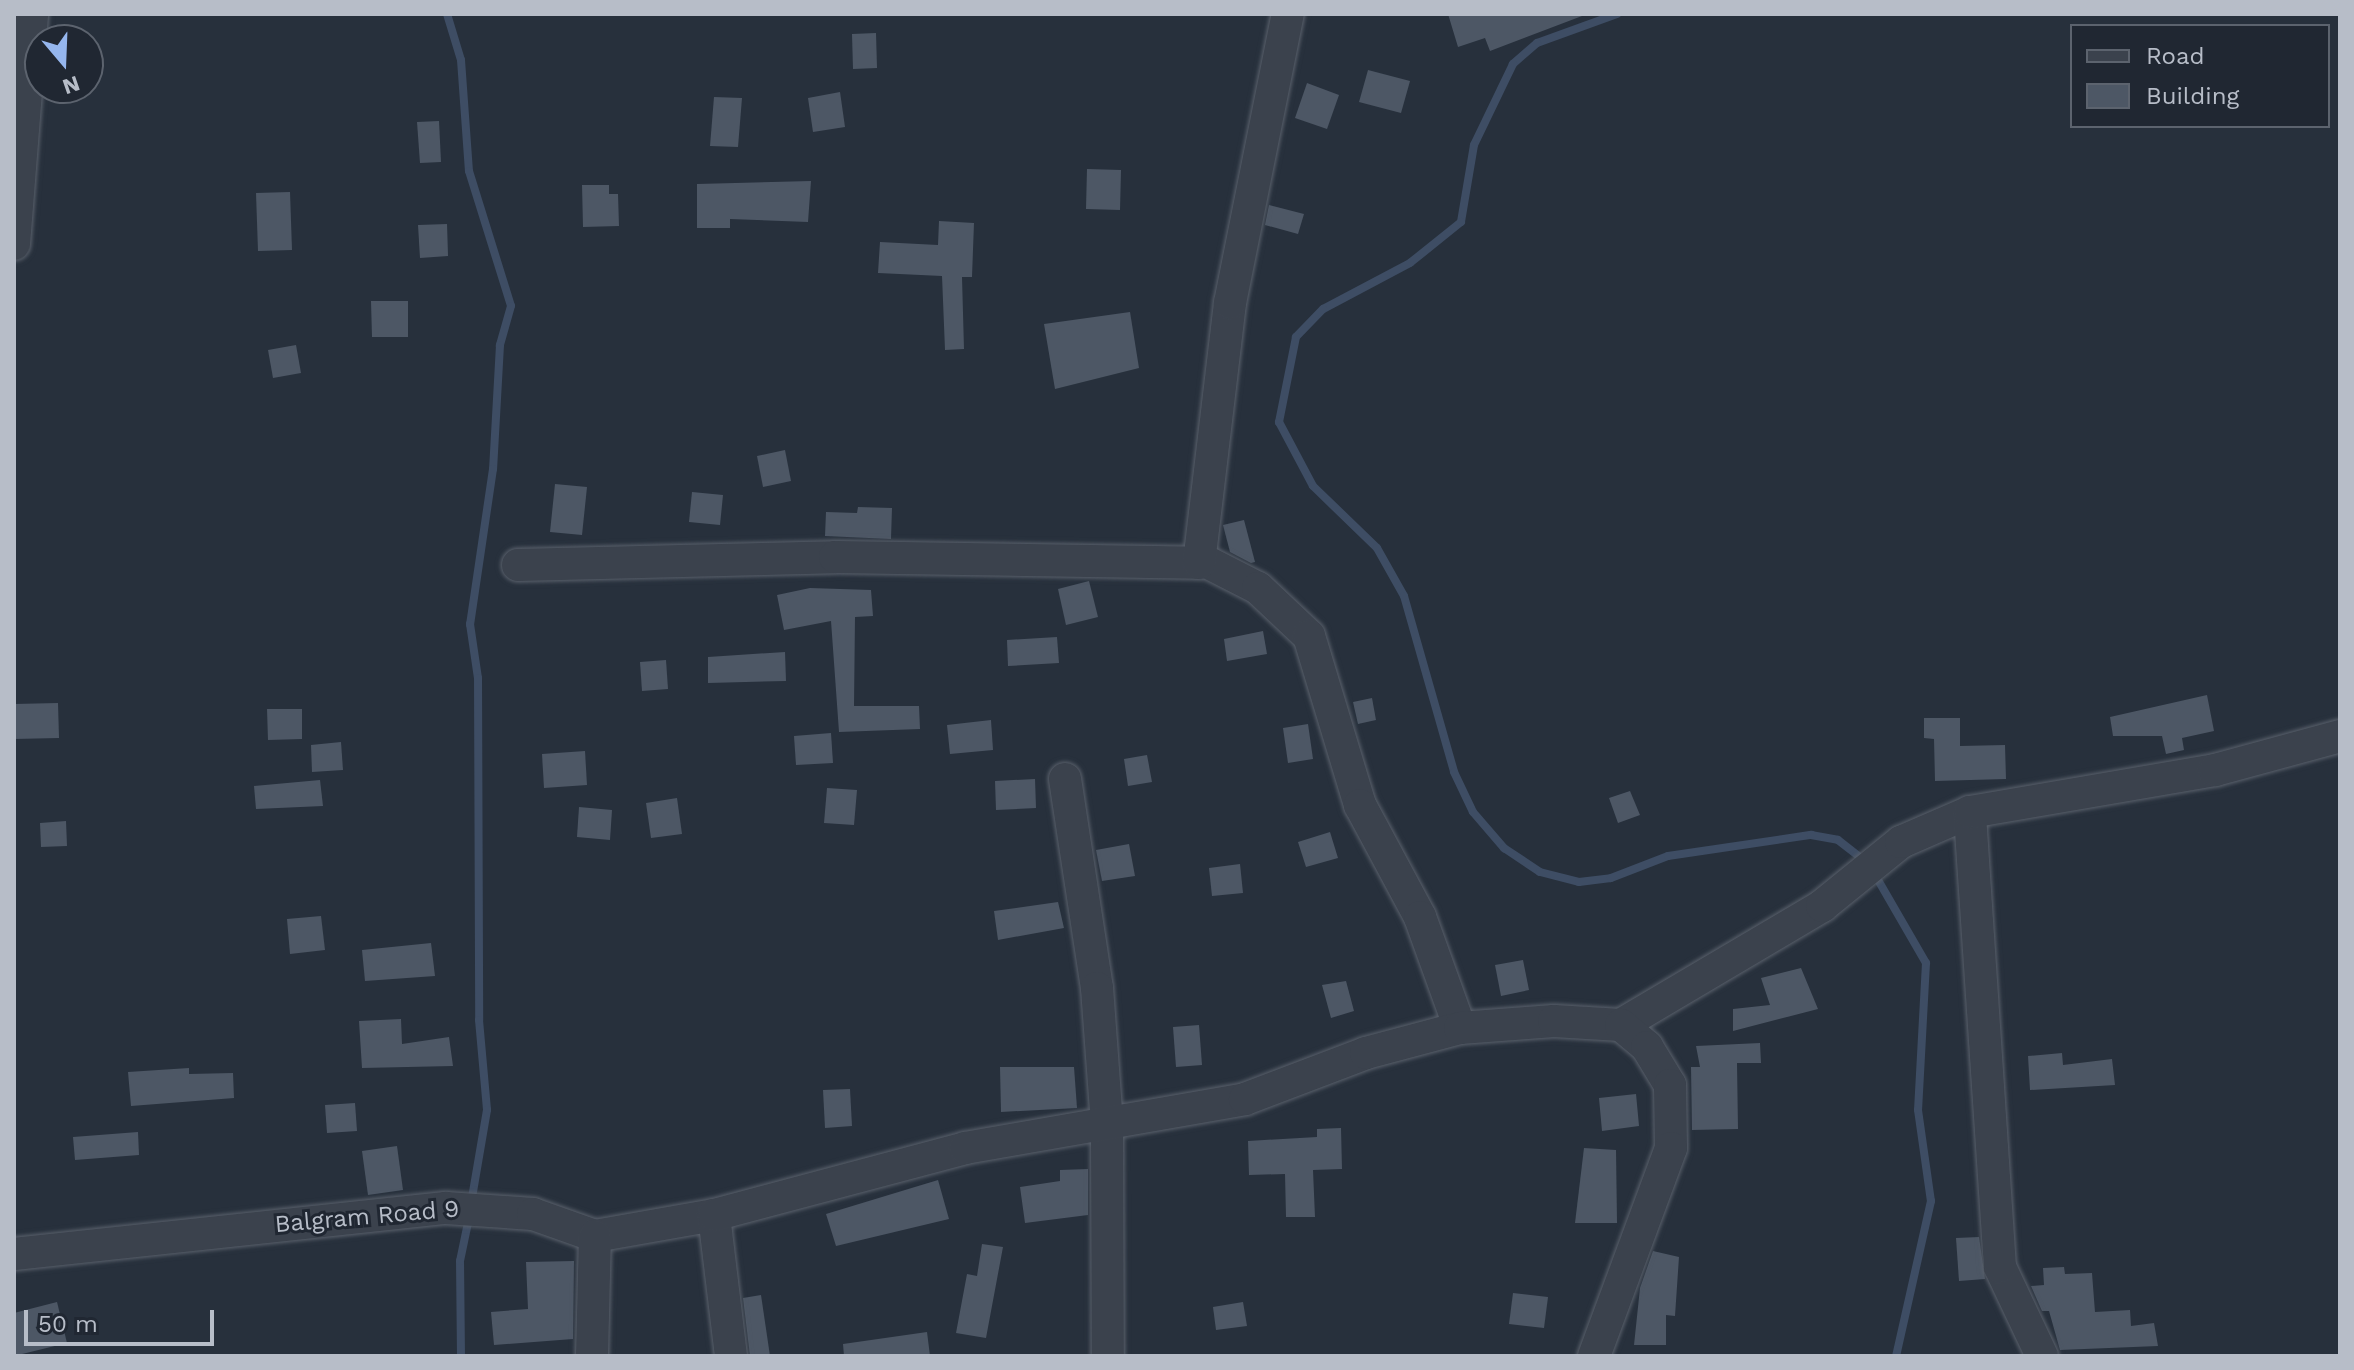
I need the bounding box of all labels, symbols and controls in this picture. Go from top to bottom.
north arrow [24,24,104,104]
legend [2070,24,2330,128]
text: Road [2146,42,2205,70]
text: N [60,71,83,100]
text: Building [2146,82,2239,110]
street label: Balgram Road 9 [274,1195,460,1239]
scale bar [28,1294,218,1344]
text: 50 m [38,1310,98,1338]

